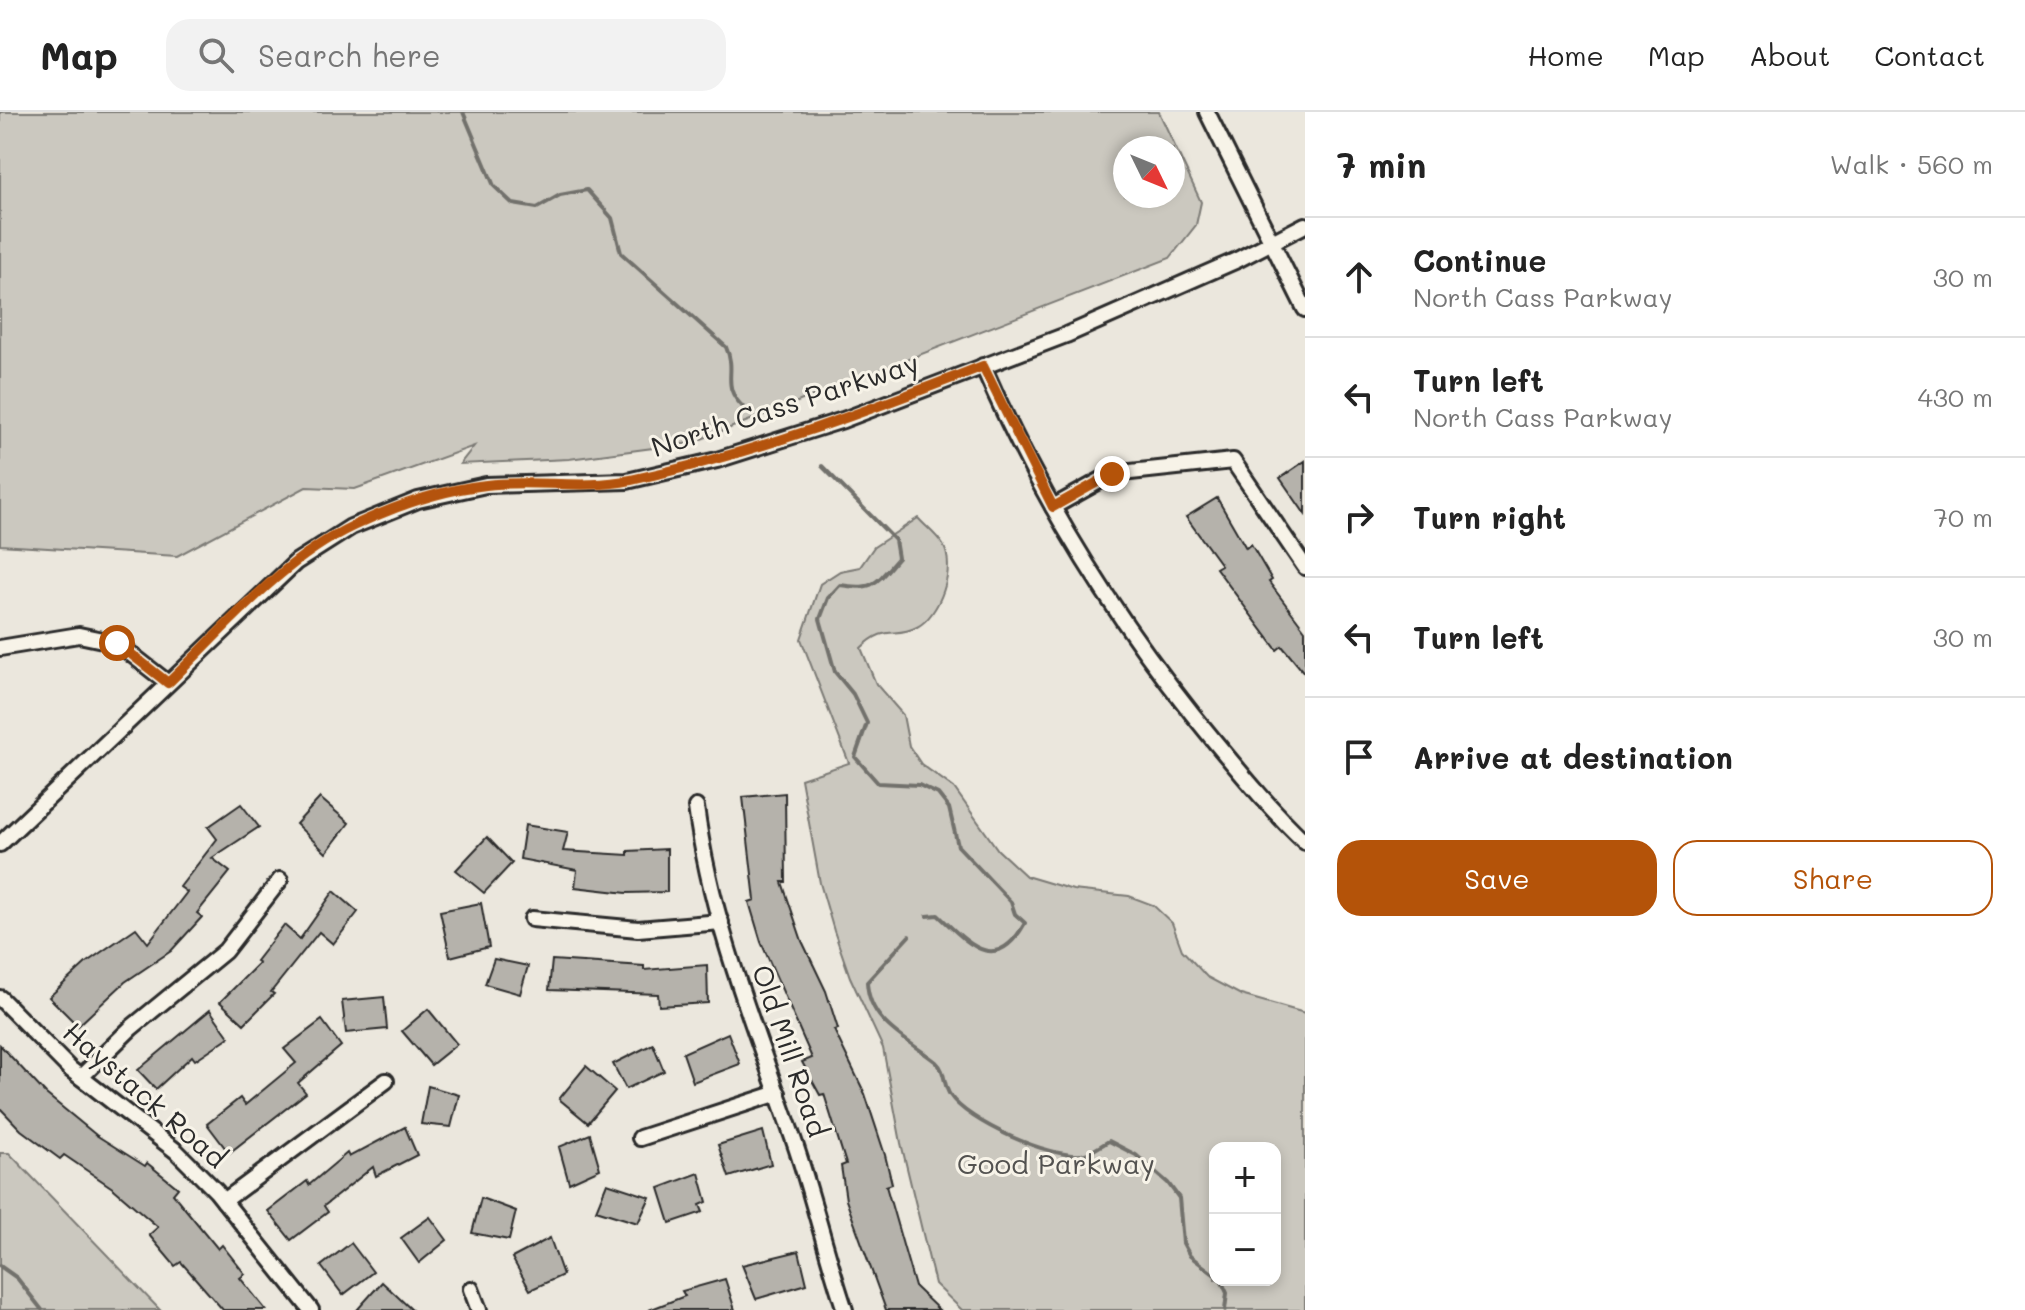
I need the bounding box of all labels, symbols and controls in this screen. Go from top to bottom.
search box [166,19,726,91]
text: Map [40,30,118,80]
icon: search [194,33,238,77]
text: Search here [258,35,441,75]
text: Home [1528,37,1604,73]
text: Map [1648,37,1705,73]
text: About [1749,37,1830,73]
text: Contact [1874,37,1985,73]
north arrow [1113,136,1185,208]
text: 7 min [1337,142,1426,187]
text: Walk · 560 m [1830,147,1993,181]
text: Continue [1413,240,1546,280]
icon: ahead [1337,255,1381,299]
text: 30 m [1933,260,1993,294]
text: North Cass Parkway [1413,280,1672,314]
street label: North Cass Parkway [646,344,923,464]
text: Turn left [1413,360,1544,400]
icon: left [1337,375,1381,419]
text: 430 m [1917,380,1993,414]
text: North Cass Parkway [1413,400,1672,434]
route end [1094,456,1130,492]
icon: right [1337,495,1381,539]
text: Turn right [1413,497,1566,537]
text: 70 m [1933,500,1993,534]
icon: left [1337,615,1381,659]
text: Turn left [1413,617,1544,657]
text: 30 m [1933,620,1993,654]
route start [99,625,135,661]
icon: arrive [1337,735,1381,779]
text: Arrive at destination [1413,737,1733,777]
button: Save [1337,840,1657,916]
button: Share [1673,840,1993,916]
street label: Old Mill Road [745,960,837,1141]
street label: Haystack Road [56,1013,235,1175]
map controls [1209,1142,1281,1286]
button: + [1209,1142,1281,1214]
park label: Good Parkway [957,1145,1155,1181]
button: − [1209,1214,1281,1286]

